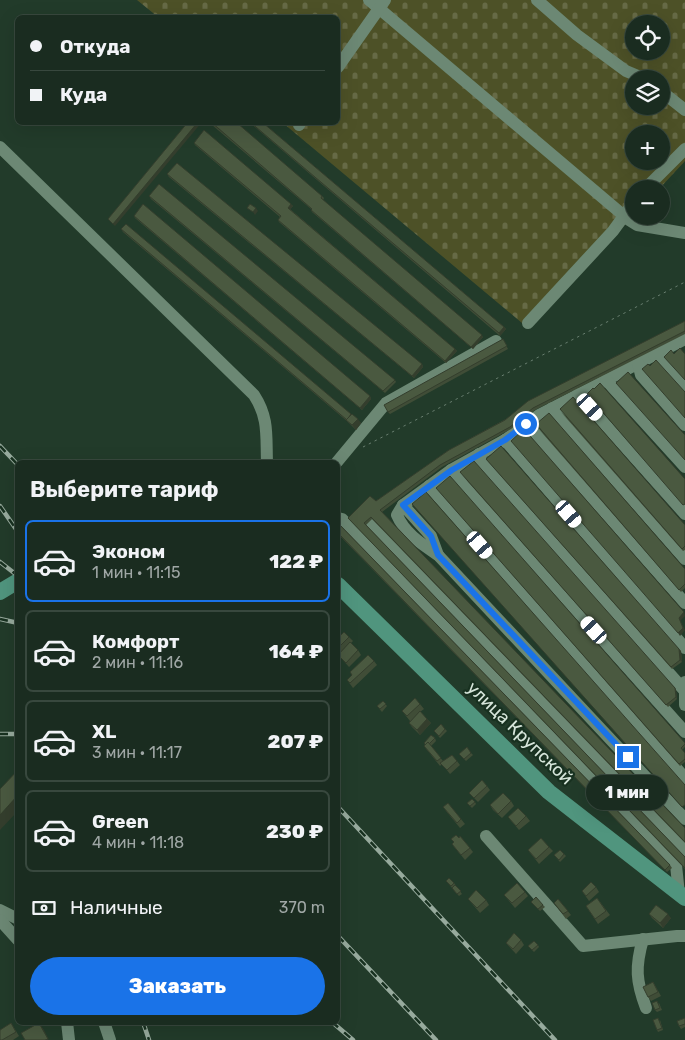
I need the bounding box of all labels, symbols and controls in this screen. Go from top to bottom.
map controls [625,15,670,225]
button: locate [625,15,670,60]
text: Откуда [60,35,130,58]
button: layers [625,70,670,115]
text: Куда [60,83,107,106]
button: + [625,125,670,170]
button: − [625,180,670,225]
car [574,391,605,423]
route start [515,413,537,435]
text: Выберите тариф [30,476,219,503]
car [553,498,584,530]
car [464,529,495,561]
icon: car [32,539,77,584]
text: Эконом [92,540,165,563]
text: 122 ₽ [269,550,323,573]
text: 1 мин · 11:15 [92,563,180,582]
car [578,614,609,646]
icon: car [32,629,77,674]
text: Комфорт [92,630,179,653]
text: 164 ₽ [269,640,323,663]
text: 2 мин · 11:16 [92,653,183,672]
street label: улица Крупской [462,677,578,789]
icon: car [32,719,77,764]
text: XL [92,720,116,743]
text: 207 ₽ [268,730,323,753]
text: 3 мин · 11:17 [92,743,182,762]
route end [617,746,639,768]
callout: 1 мин [587,774,669,810]
text: 1 мин [605,783,649,802]
icon: car [32,809,77,854]
text: Green [92,810,149,833]
text: 230 ₽ [266,820,323,843]
text: 4 мин · 11:18 [92,833,184,852]
icon: cash [30,894,58,922]
text: Наличные [70,896,163,919]
text: 370 m [279,898,325,917]
button: Заказать [30,957,325,1015]

